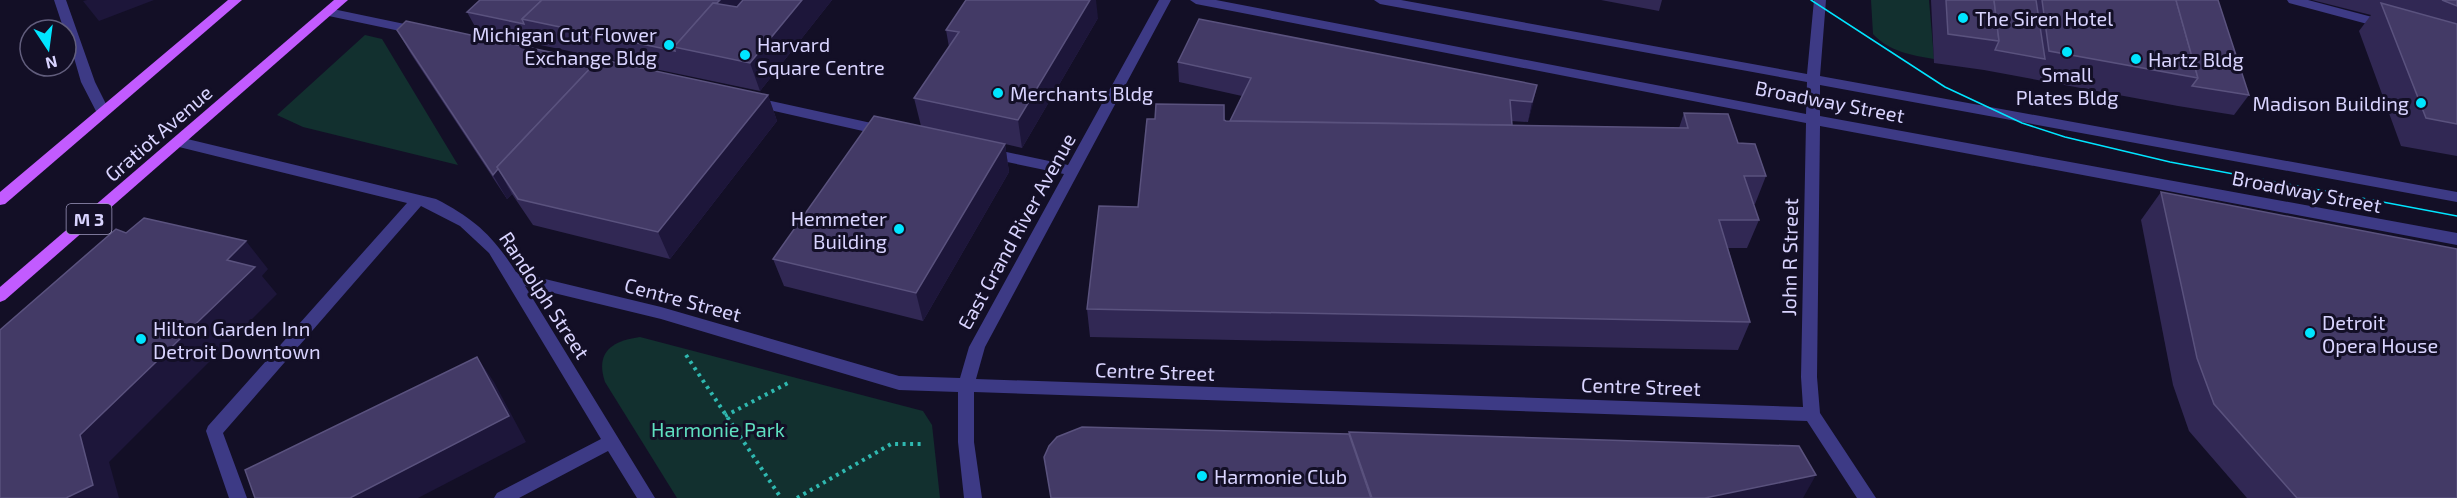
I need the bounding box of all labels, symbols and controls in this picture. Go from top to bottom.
place label: The Siren Hotel [1975,6,2113,30]
marker: The Siren Hotel [1956,11,1970,25]
north arrow [18,18,78,78]
place label: Michigan Cut Flower Exchange Bldg [472,22,657,69]
place label: Harvard Square Centre [757,32,885,79]
marker: Michigan Cut Flower Exchange Bldg [662,38,676,52]
marker: Small Plates Bldg [2060,45,2074,59]
place label: Hartz Bldg [2148,47,2244,71]
marker: Harvard Square Centre [738,48,752,62]
marker: Hartz Bldg [2129,52,2143,66]
text: N [44,53,59,74]
place label: Small Plates Bldg [2016,62,2118,109]
street label: Broadway Street [1753,75,1907,127]
street label: Gratiot Avenue [100,80,216,186]
place label: Merchants Bldg [1010,81,1153,105]
marker: Merchants Bldg [991,86,1005,100]
place label: Madison Building [2253,91,2409,115]
marker: Madison Building [2414,96,2428,110]
street label: East Grand River Avenue [952,129,1080,333]
street label: Broadway Street [2230,165,2384,217]
street label: John R Street [1776,197,1802,316]
road number: M 3 [66,204,112,234]
place label: Hemmeter Building [791,206,887,253]
marker: Hemmeter Building [892,222,906,236]
street label: Randolph Street [495,227,595,363]
street label: Centre Street [622,272,744,326]
place label: Detroit Opera House [2322,310,2438,357]
place label: Hilton Garden Inn Detroit Downtown [153,316,321,363]
marker: Detroit Opera House [2303,326,2317,340]
marker: Hilton Garden Inn Detroit Downtown [134,332,148,346]
street label: Centre Street [1095,357,1216,385]
street label: Centre Street [1581,372,1702,400]
park label: Harmonie Park [651,417,785,441]
place label: Harmonie Club [1214,464,1347,488]
marker: Harmonie Club [1195,469,1209,483]

